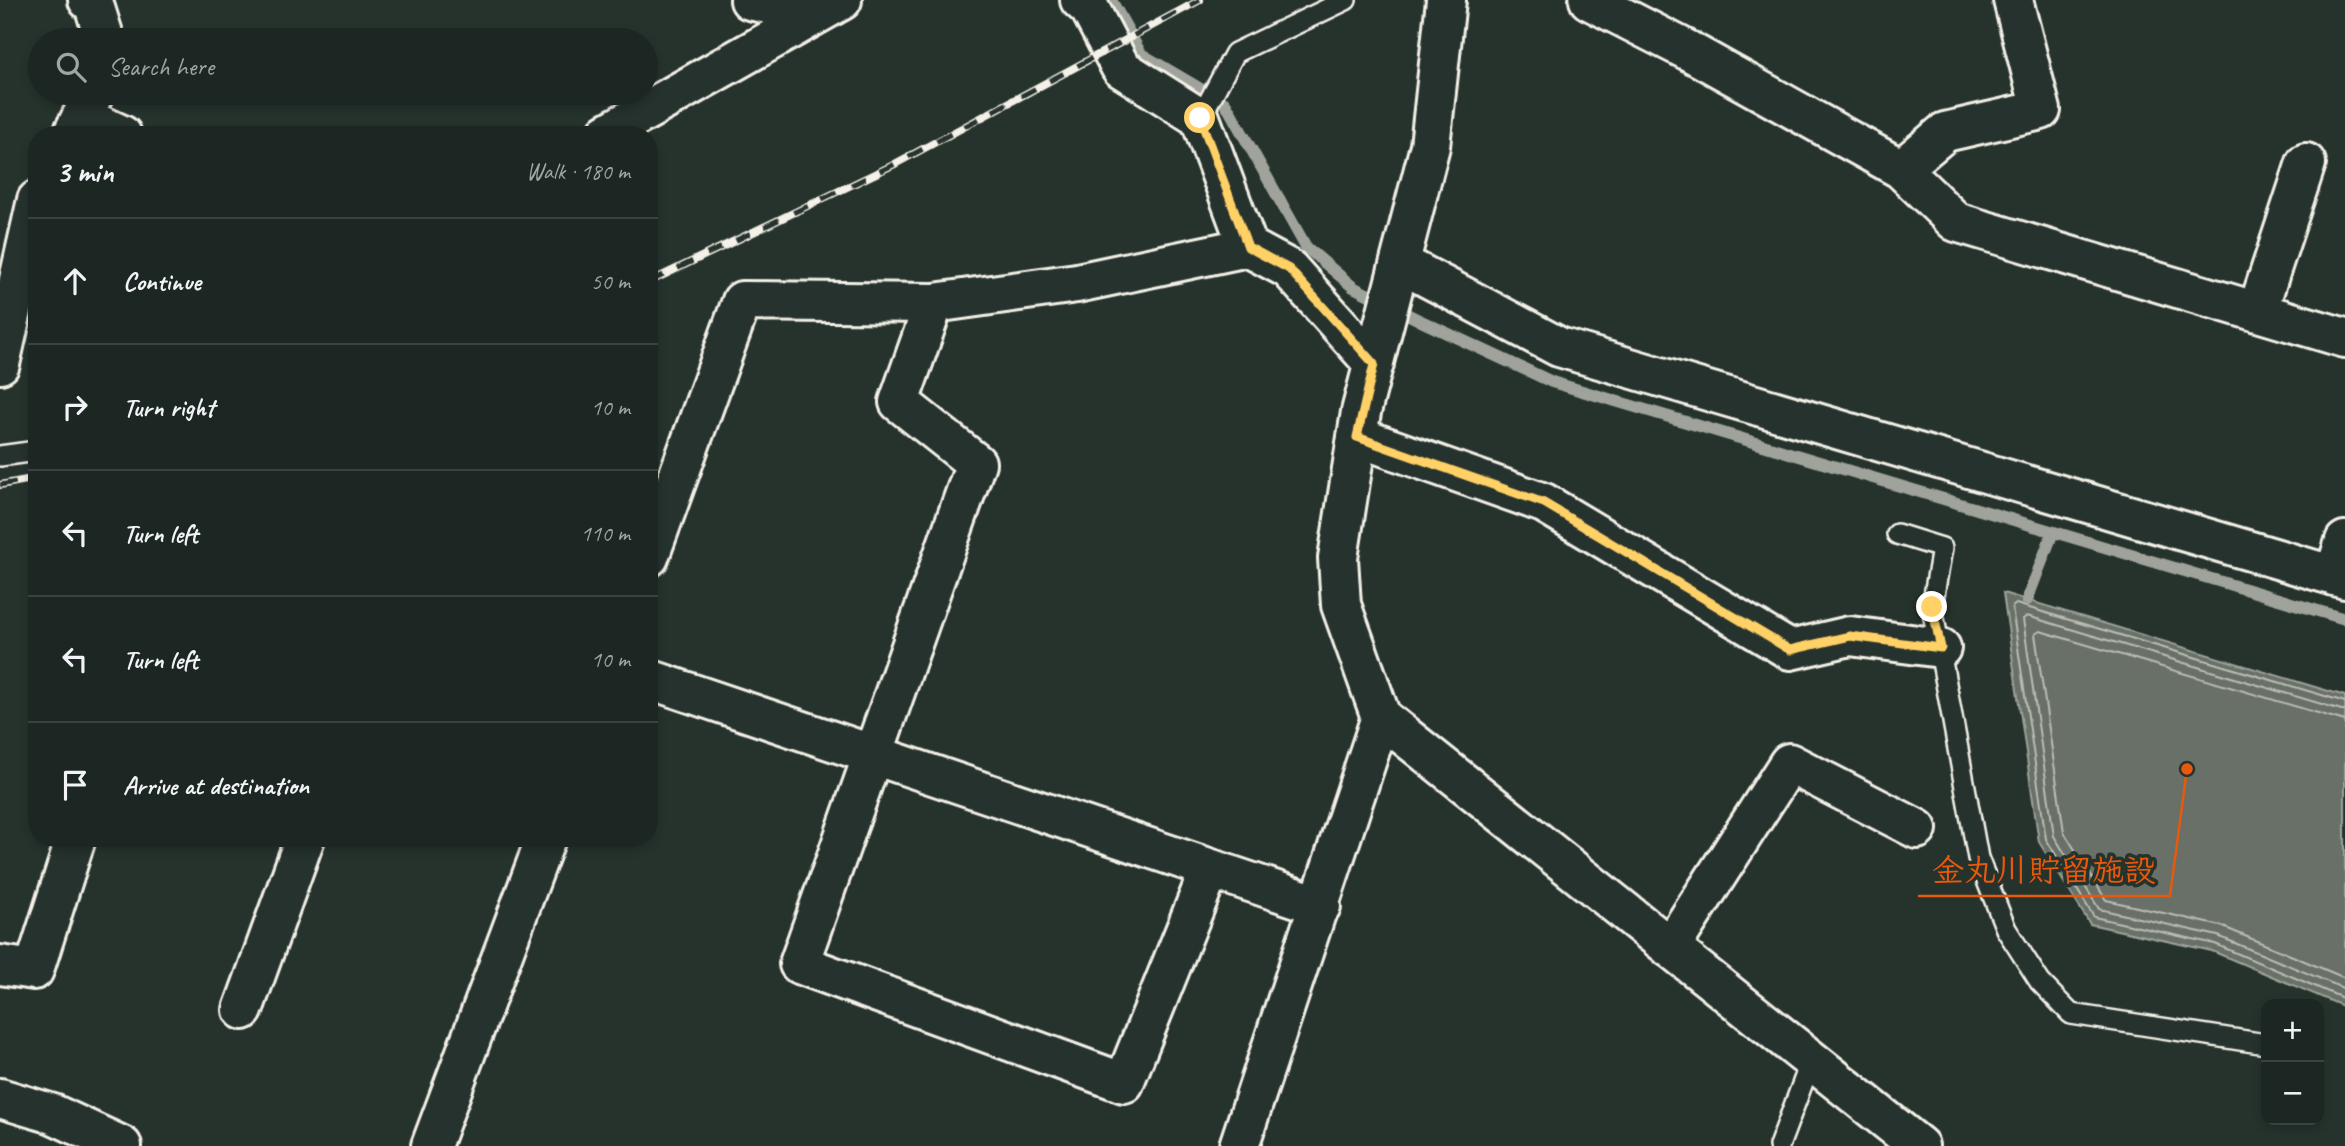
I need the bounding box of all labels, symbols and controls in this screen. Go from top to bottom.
search box [28,28,658,105]
icon: search [52,48,90,86]
text: Search here [108,50,214,83]
route start [1184,102,1215,133]
text: 3 min [56,153,113,191]
text: Walk · 180 m [526,157,630,186]
icon: ahead [56,262,94,300]
text: Continue [123,265,201,298]
text: 50 m [591,267,630,296]
icon: right [56,388,94,426]
text: Turn right [123,391,214,424]
text: 10 m [591,393,630,422]
icon: left [56,514,94,552]
text: Turn left [123,517,198,550]
text: 110 m [581,519,630,548]
route end [1916,591,1947,622]
icon: left [56,640,94,678]
text: Turn left [123,643,198,676]
text: 10 m [591,645,630,674]
icon: arrive [56,766,94,804]
text: Arrive at destination [123,769,309,802]
callout: 金丸川貯留施設 [1918,843,2170,896]
text: 金丸川貯留施設 [1932,850,2156,891]
map controls [2261,999,2324,1125]
button: + [2261,999,2324,1062]
button: − [2261,1062,2324,1125]

